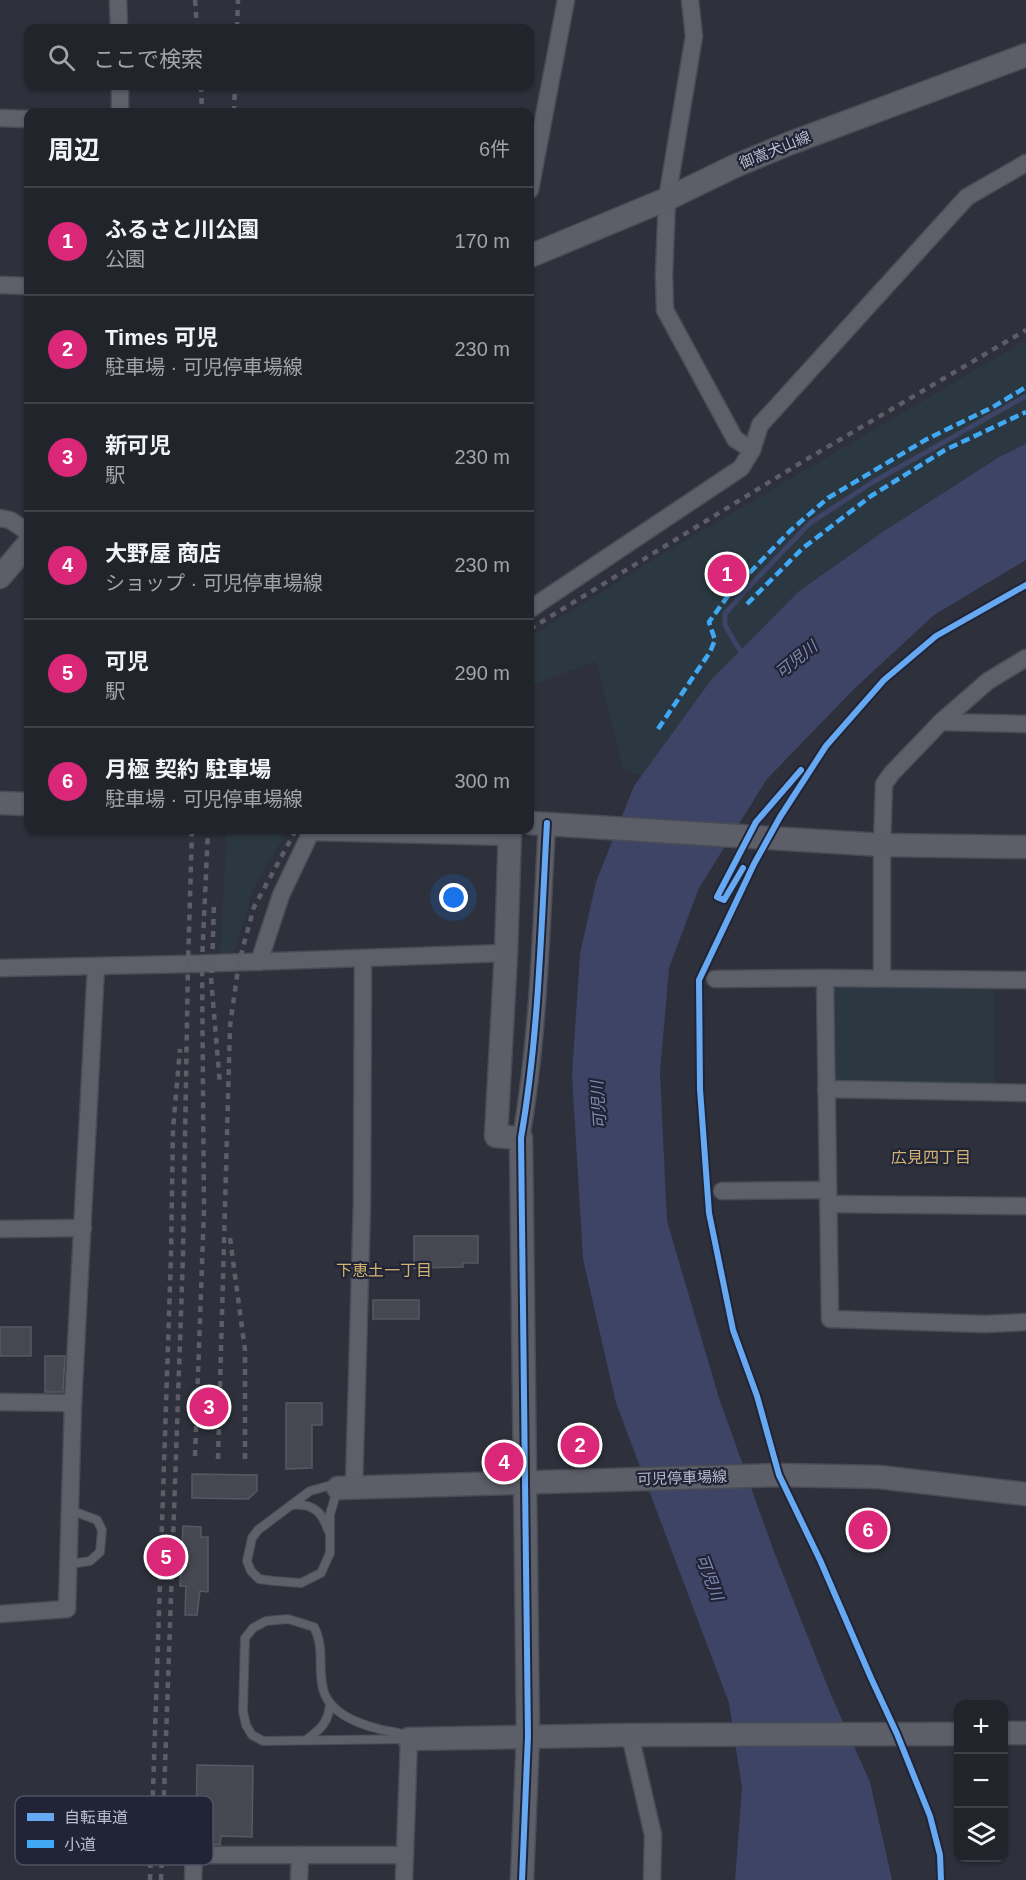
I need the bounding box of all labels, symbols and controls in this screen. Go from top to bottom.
search box [24,24,534,90]
icon: search [45,41,78,74]
text: ここで検索 [93,47,203,72]
street label: 御嵩犬山線 [737,128,813,171]
text: 周辺 [48,135,100,165]
text: 6件 [479,138,510,160]
text: ふるさと川公園 [105,217,259,242]
text: 1 [62,230,73,252]
text: 170 m [454,230,510,252]
text: 公園 [105,248,145,270]
text: Times 可児 [105,325,218,350]
text: 2 [62,338,73,360]
text: 230 m [454,338,510,360]
text: 駐車場 · 可児停車場線 [105,356,303,378]
text: 新可児 [105,433,171,458]
text: 3 [62,446,73,468]
text: 230 m [454,446,510,468]
text: 駅 [105,464,125,486]
text: 大野屋 商店 [105,541,221,566]
pin: 1 [708,552,746,596]
text: 4 [62,554,73,576]
text: 230 m [454,554,510,576]
text: ショップ · 可児停車場線 [105,572,323,594]
water label: 可児川 [772,636,822,681]
text: 可児 [105,649,149,674]
text: 5 [62,662,73,684]
text: 290 m [454,662,510,684]
text: 駅 [105,680,125,702]
text: 月極 契約 駐車場 [105,757,271,782]
text: 6 [62,770,73,792]
text: 300 m [454,770,510,792]
text: 駐車場 · 可児停車場線 [105,788,303,810]
your location [439,883,468,912]
water label: 可児川 [588,1078,609,1130]
district label: 広見四丁目 [891,1149,971,1166]
district label: 下恵土一丁目 [336,1262,432,1279]
pin: 3 [190,1384,228,1430]
pin: 2 [560,1422,600,1468]
pin: 4 [484,1440,524,1484]
street label: 可児停車場線 [637,1467,727,1488]
pin: 6 [848,1508,888,1552]
pin: 5 [146,1534,186,1580]
water label: 可児川 [693,1552,727,1604]
map controls [954,1700,1008,1862]
button: + [954,1700,1008,1754]
button: − [954,1754,1008,1808]
legend [15,1796,213,1865]
button: layers [954,1808,1008,1862]
text: 自転車道 [64,1809,128,1826]
text: 小道 [64,1836,96,1853]

